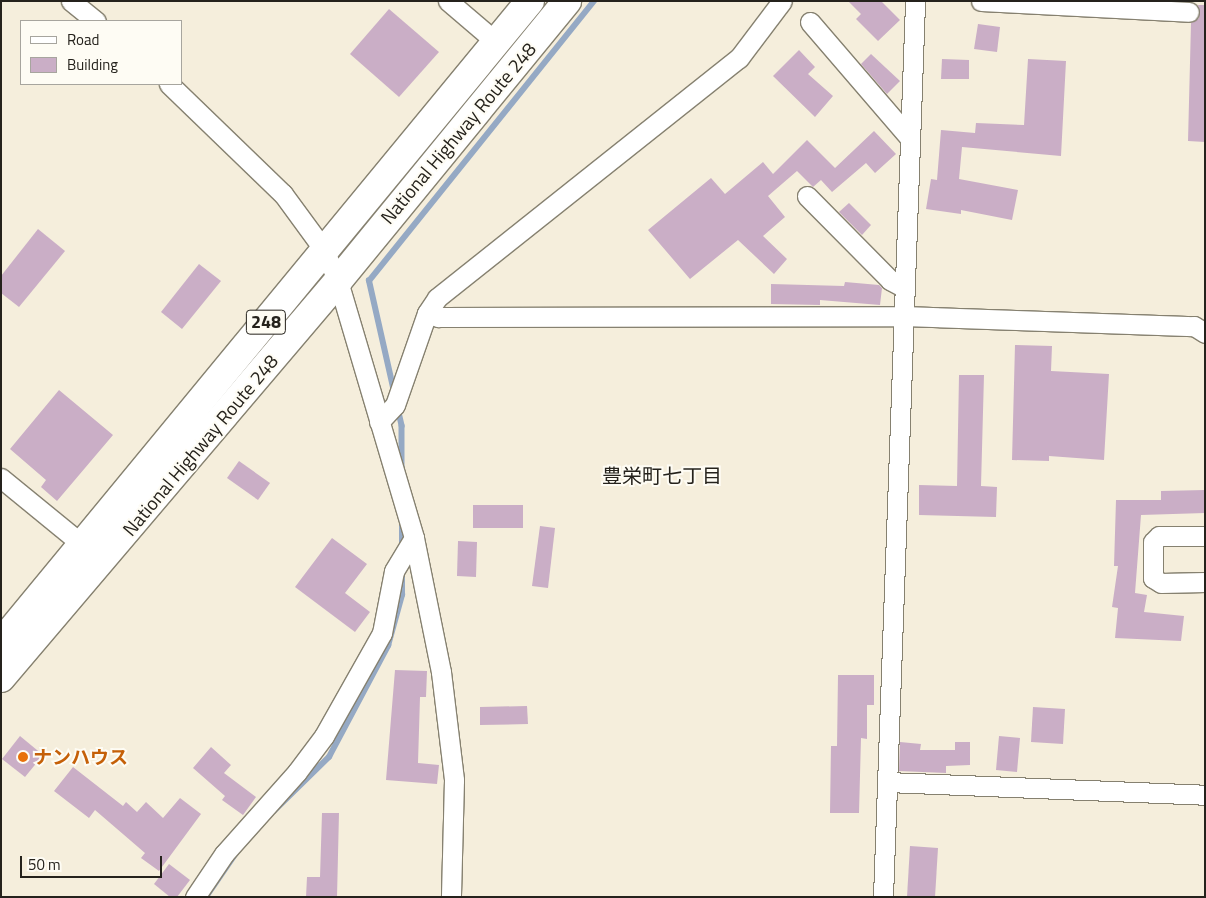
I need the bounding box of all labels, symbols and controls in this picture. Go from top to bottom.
legend [20,20,182,85]
text: Road [67,28,99,51]
street label: National Highway Route 248 [375,38,541,228]
text: Building [67,53,118,76]
road number: 248 [245,306,287,338]
street label: National Highway Route 248 [117,350,283,540]
district label: 豊栄町七丁目 [602,463,722,487]
place label: ナンハウス [33,746,128,768]
marker: ナンハウス [17,751,29,763]
scale bar [22,846,165,878]
text: 50 m [28,853,61,876]

